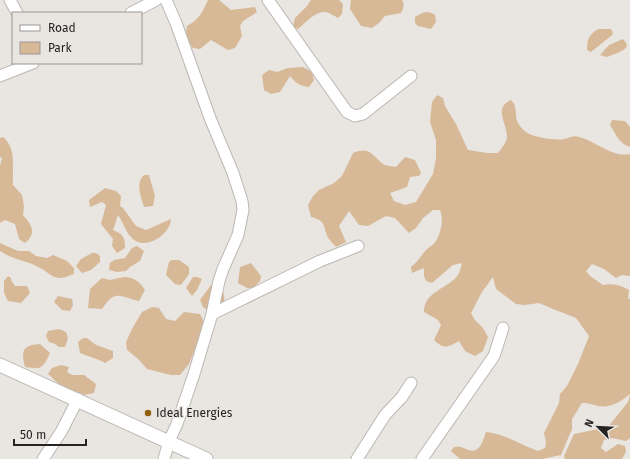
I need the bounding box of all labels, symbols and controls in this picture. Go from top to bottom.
legend [12,12,142,64]
text: Road [48,21,76,35]
text: Park [48,41,72,55]
place label: Ideal Energies [156,406,233,420]
north arrow [578,407,618,447]
marker: Ideal Energies [143,408,153,418]
text: N [582,417,597,429]
scale bar [14,421,86,447]
text: 50 m [20,428,46,442]

